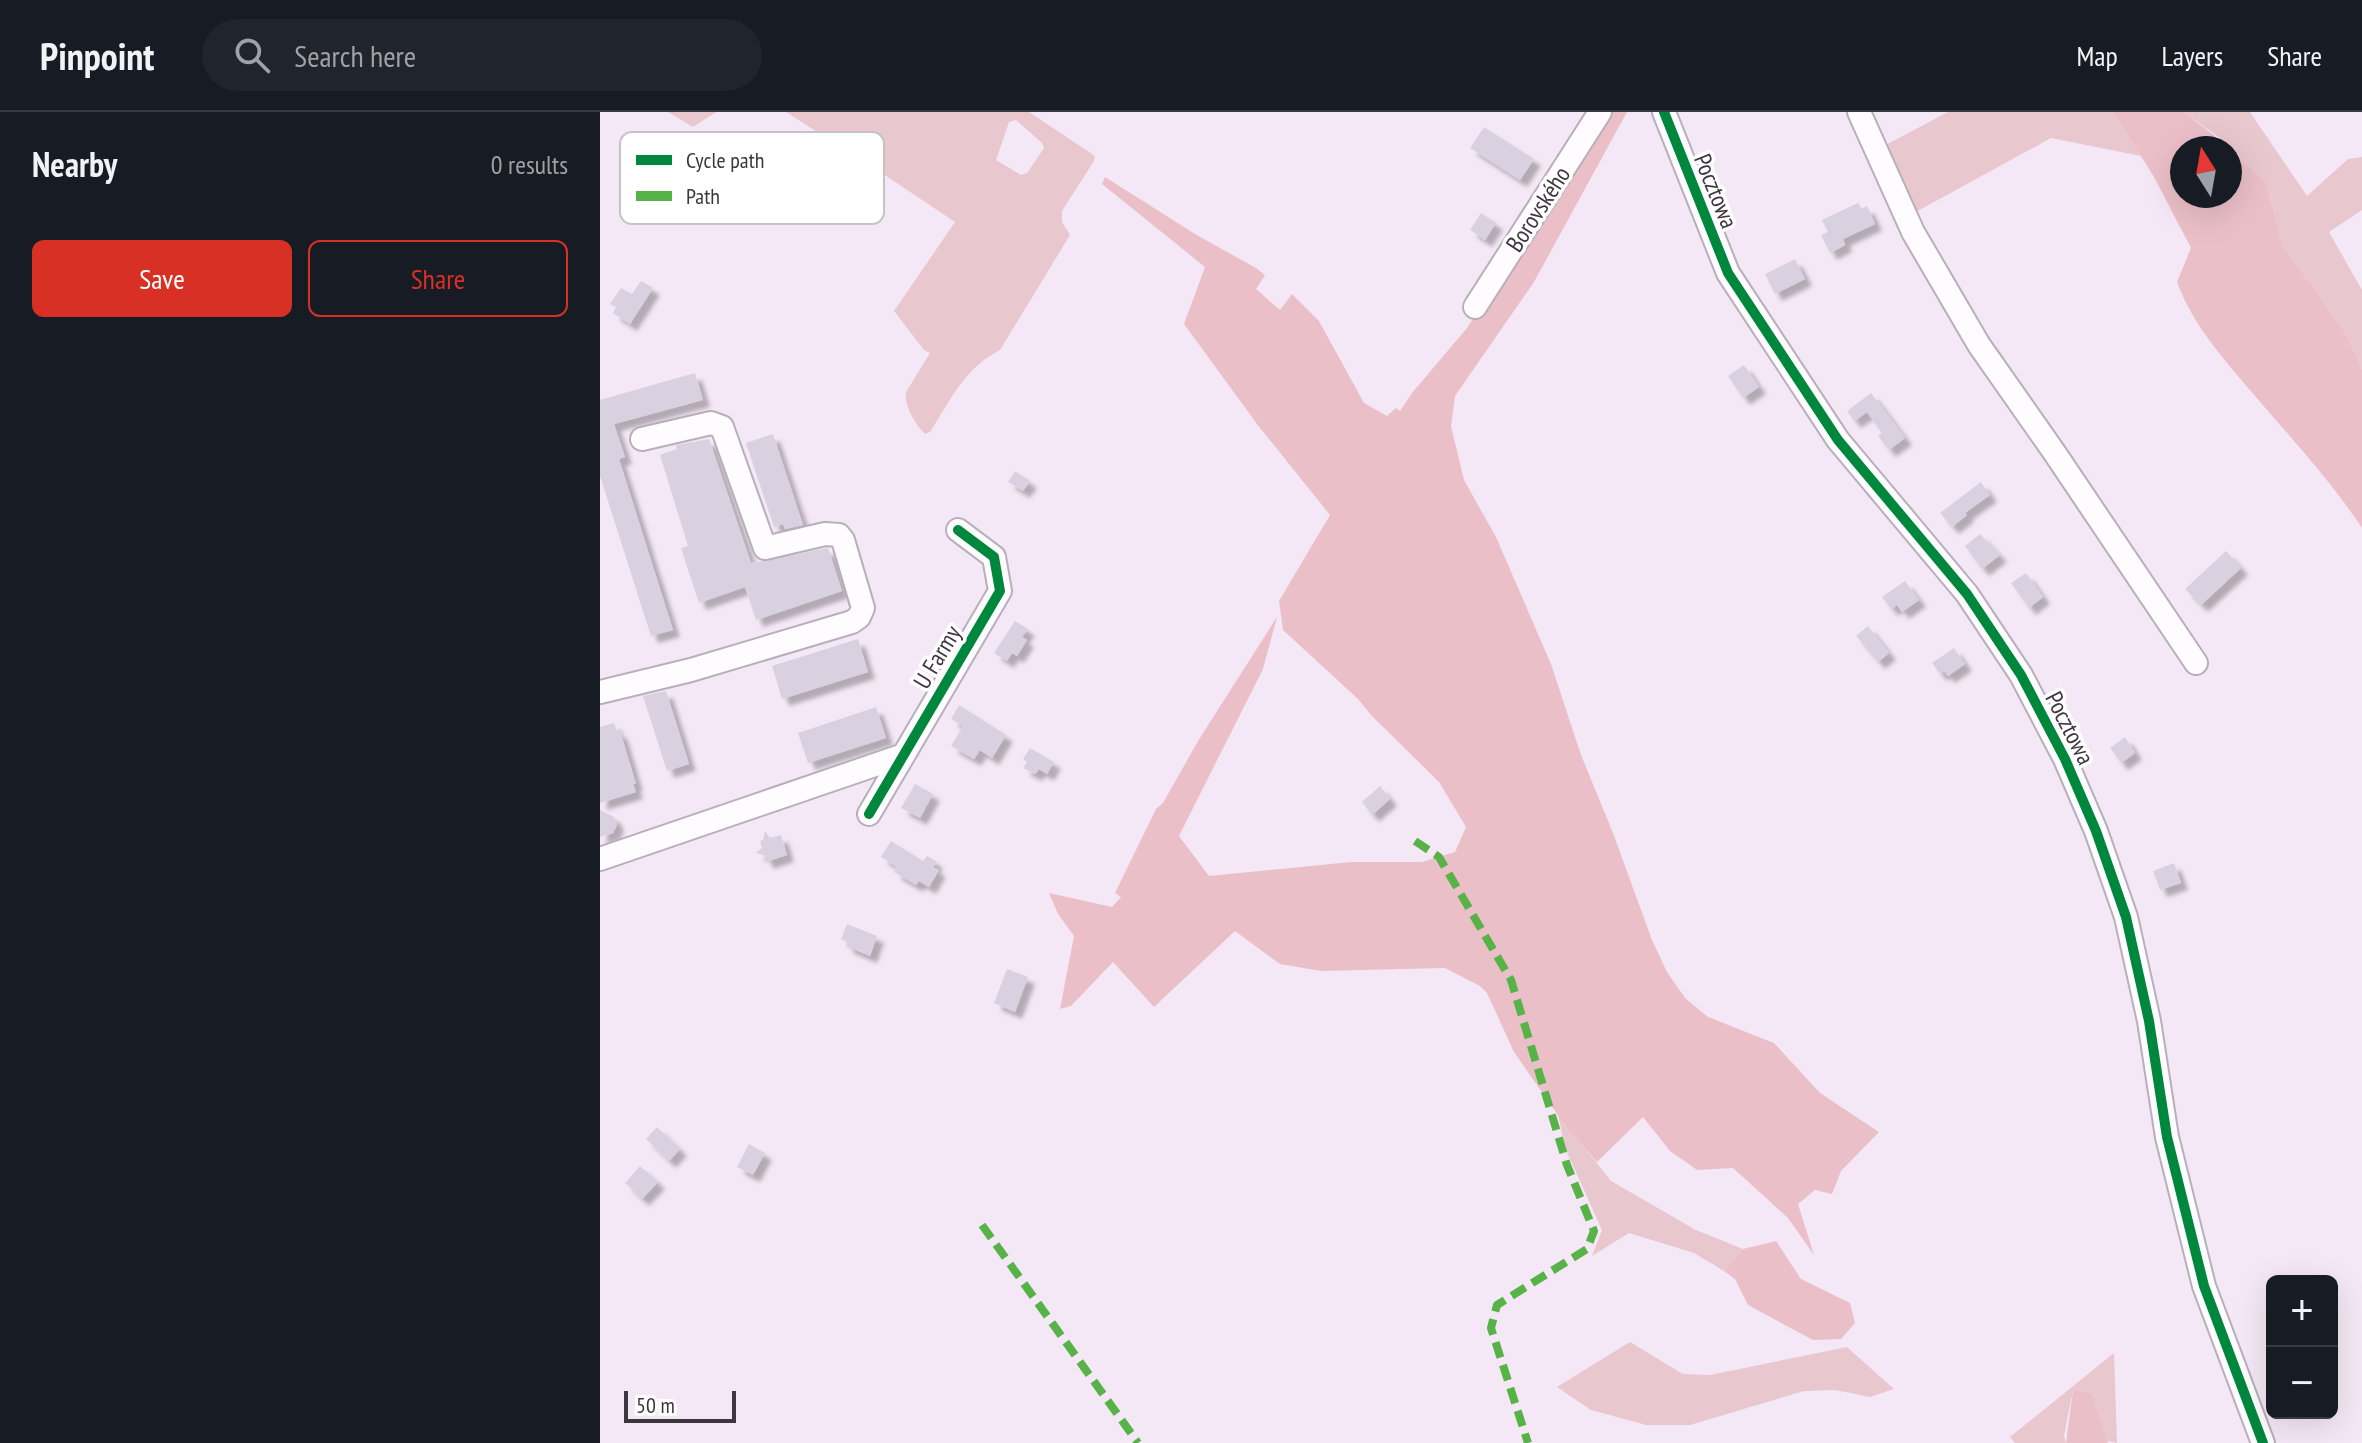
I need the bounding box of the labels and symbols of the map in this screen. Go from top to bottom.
legend [620,132,884,224]
north arrow [2170,136,2242,208]
text: Cycle path [686,146,764,174]
street label: Pocztowa [1687,149,1745,233]
street label: Borovského [1499,160,1577,258]
text: Path [686,182,720,210]
street label: U Farmy [906,620,968,694]
street label: Pocztowa [2039,686,2101,770]
scale bar [624,1387,736,1423]

